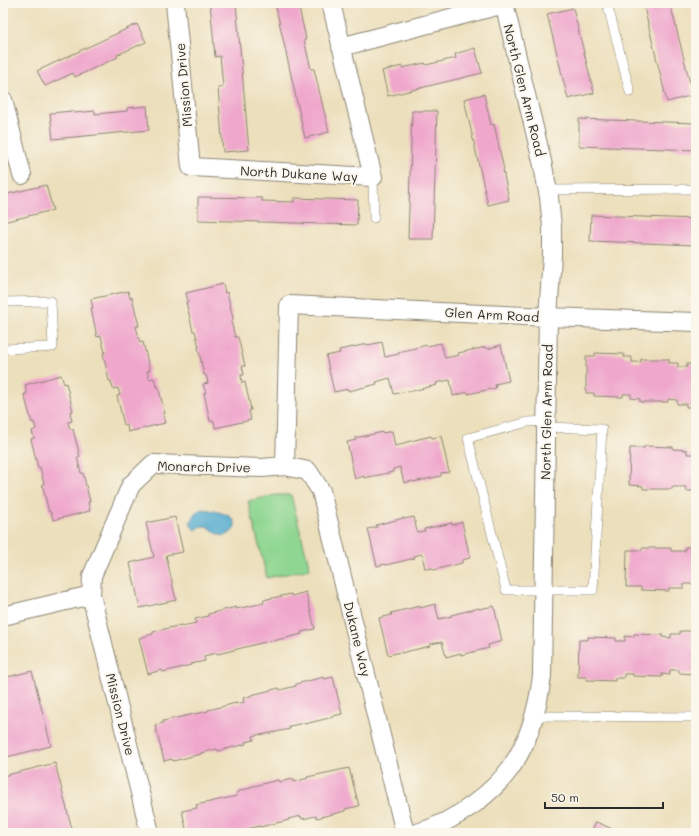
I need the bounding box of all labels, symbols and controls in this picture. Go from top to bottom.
street label: North Glen Arm Road [500,22,550,158]
street label: Mission Drive [171,42,195,128]
street label: North Dukane Way [240,161,358,185]
street label: Glen Arm Road [444,303,540,325]
street label: North Glen Arm Road [536,344,556,480]
street label: Monarch Drive [157,457,251,475]
street label: Dukane Way [340,600,376,678]
street label: Mission Drive [103,671,139,757]
scale bar [545,784,663,810]
text: 50 m [551,789,579,805]

